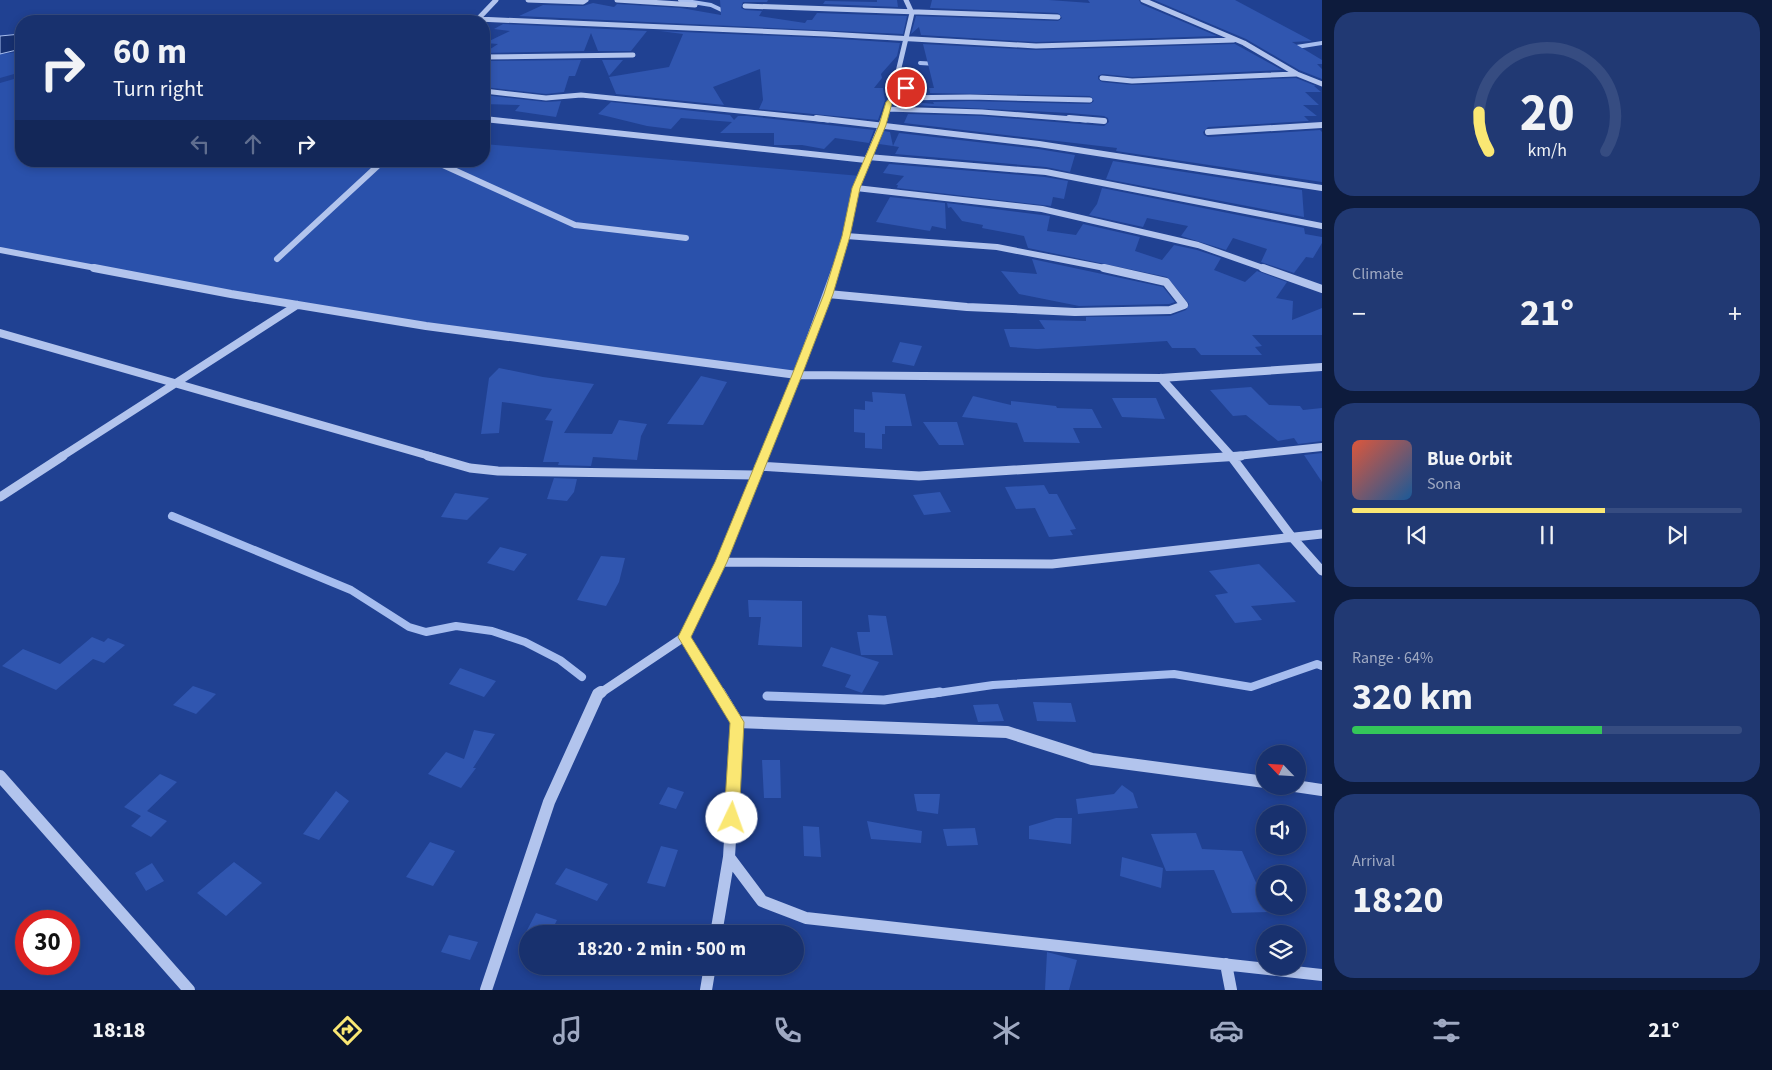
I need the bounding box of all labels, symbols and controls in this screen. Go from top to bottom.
text: 60 m [113,27,187,77]
icon: right [30,35,95,100]
pin [885,67,927,109]
text: Turn right [113,73,203,105]
icon: arrive [892,74,920,102]
text: 20 [1520,77,1574,151]
icon: left [186,130,214,158]
icon: ahead [239,130,267,158]
icon: right [292,130,320,158]
text: km/h [1527,138,1567,163]
text: Climate [1352,263,1403,285]
text: 21° [1520,286,1574,340]
text: − [1352,294,1366,334]
text: + [1728,294,1742,334]
text: Blue Orbit [1427,446,1512,473]
text: Sona [1427,473,1461,495]
icon: previous [1403,521,1431,549]
icon: pause [1533,521,1561,549]
icon: next [1663,521,1691,549]
text: Range · 64% [1352,647,1433,669]
text: 320 km [1352,670,1473,724]
north arrow [1256,745,1306,795]
map controls [1256,745,1306,975]
position arrow [705,791,757,843]
button: sound [1256,805,1306,855]
text: Arrival [1352,850,1395,872]
button: search [1256,865,1306,915]
text: 18:20 [1352,873,1444,927]
speed limit sign: 30 [15,910,80,975]
button: layers [1256,925,1306,975]
text: 18:20 · 2 min · 500 m [577,936,746,963]
icon: directions [330,1013,365,1048]
icon: music [550,1013,585,1048]
icon: phone [770,1013,805,1048]
icon: climate [989,1013,1024,1048]
icon: car [1209,1013,1244,1048]
icon: filters [1429,1013,1464,1048]
text: 18:18 [92,1014,145,1046]
text: 21° [1648,1014,1680,1046]

